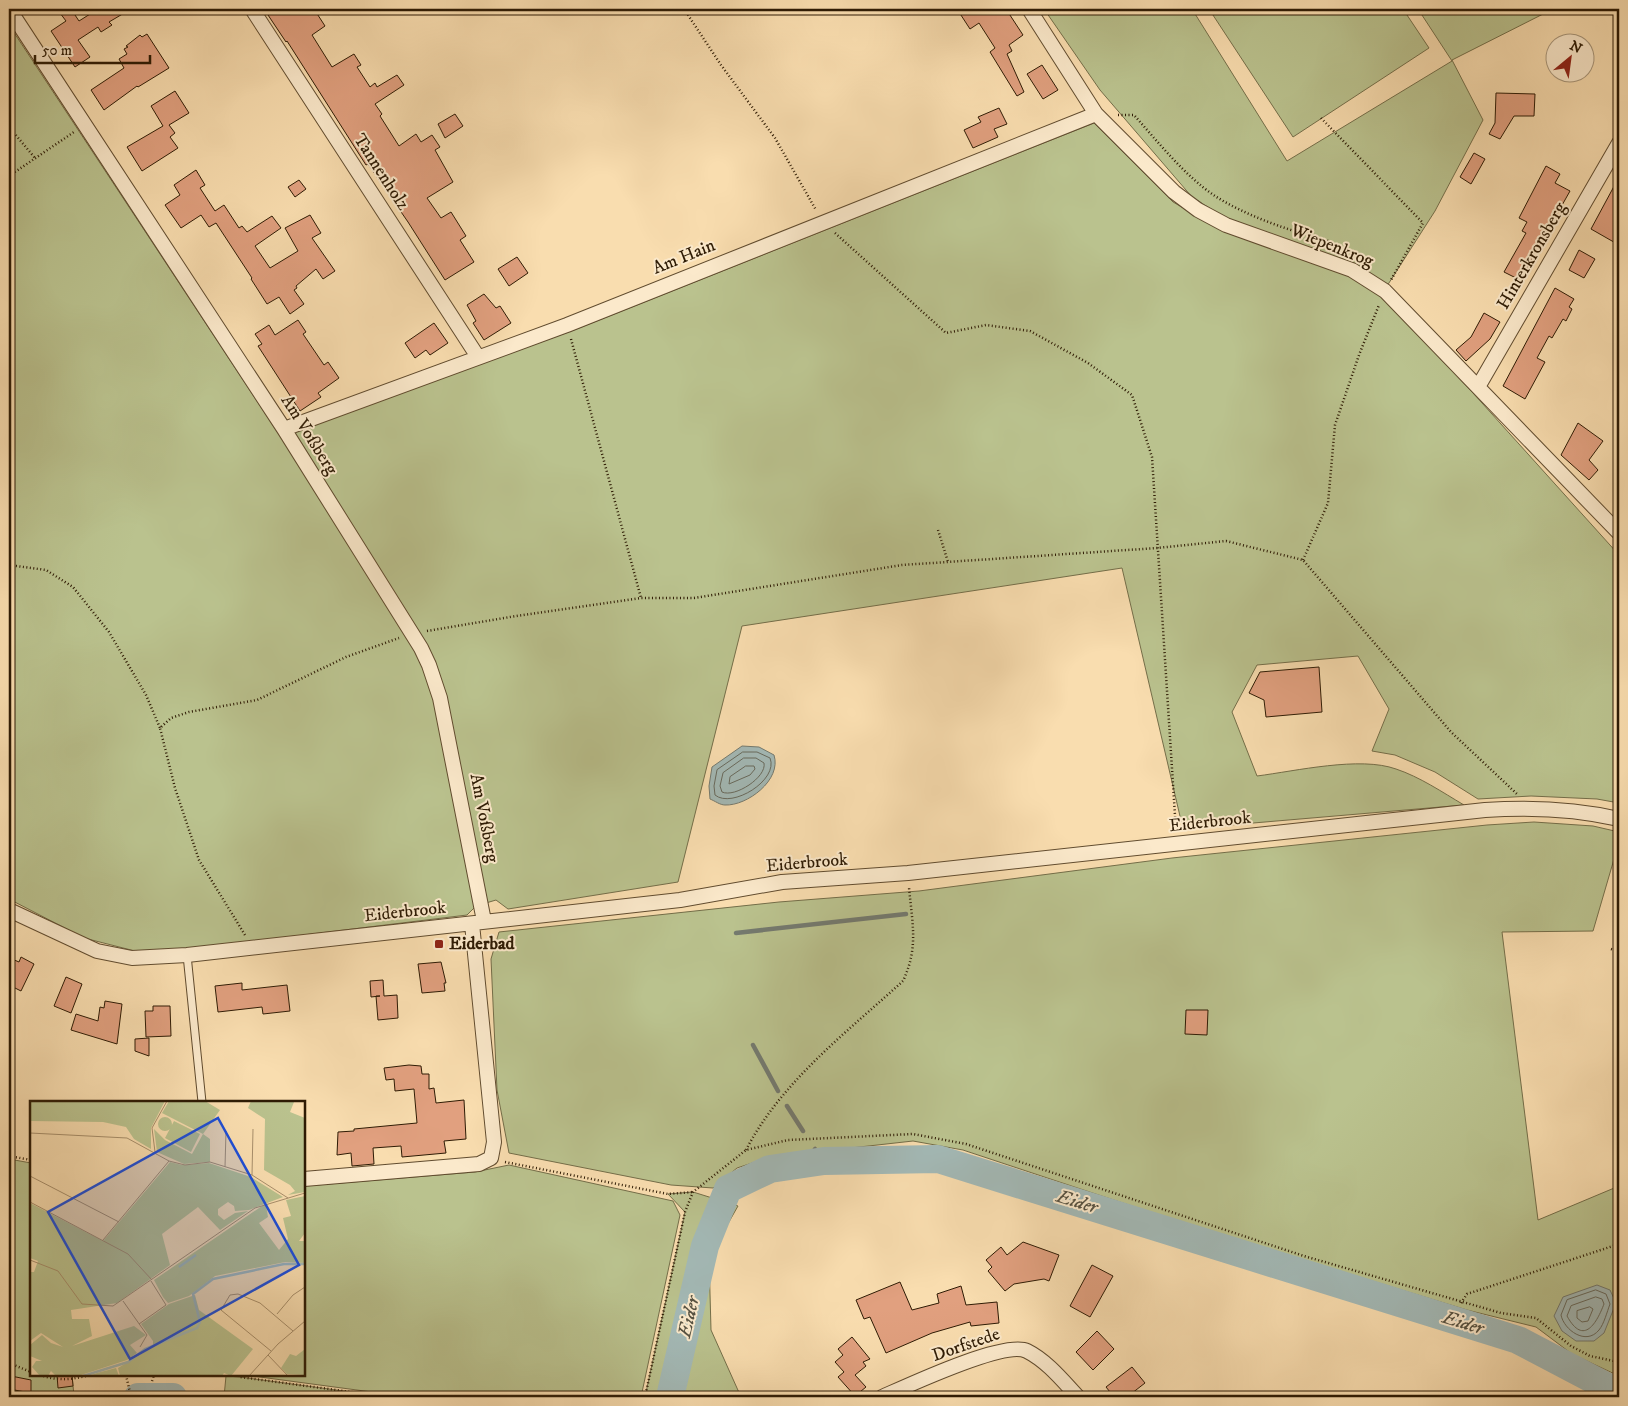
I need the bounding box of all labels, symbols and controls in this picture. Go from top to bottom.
scale bar [35,32,150,64]
north arrow [1546,32,1596,82]
text: N [1566,37,1586,58]
text: 50 m [42,41,72,60]
street label: Tannenholz [348,130,414,214]
street label: Hinterkronsberg [1492,198,1572,313]
street label: Wiepenkrog [1286,219,1377,273]
street label: Am Hain [649,234,719,279]
street label: Am Voßberg [276,391,342,479]
street label: Am Voßberg [465,772,503,865]
street label: Eiderbrook [1168,807,1252,837]
street label: Eiderbrook [765,848,849,878]
street label: Eiderbrook [363,897,447,927]
place label: Eiderbad [449,933,516,955]
marker: Eiderbad [433,938,445,950]
inset map [30,1101,305,1376]
water label: Eider [1053,1185,1102,1220]
water label: Eider [673,1292,705,1341]
water label: Eider [1439,1306,1488,1341]
street label: Dorfstede [929,1323,1003,1367]

